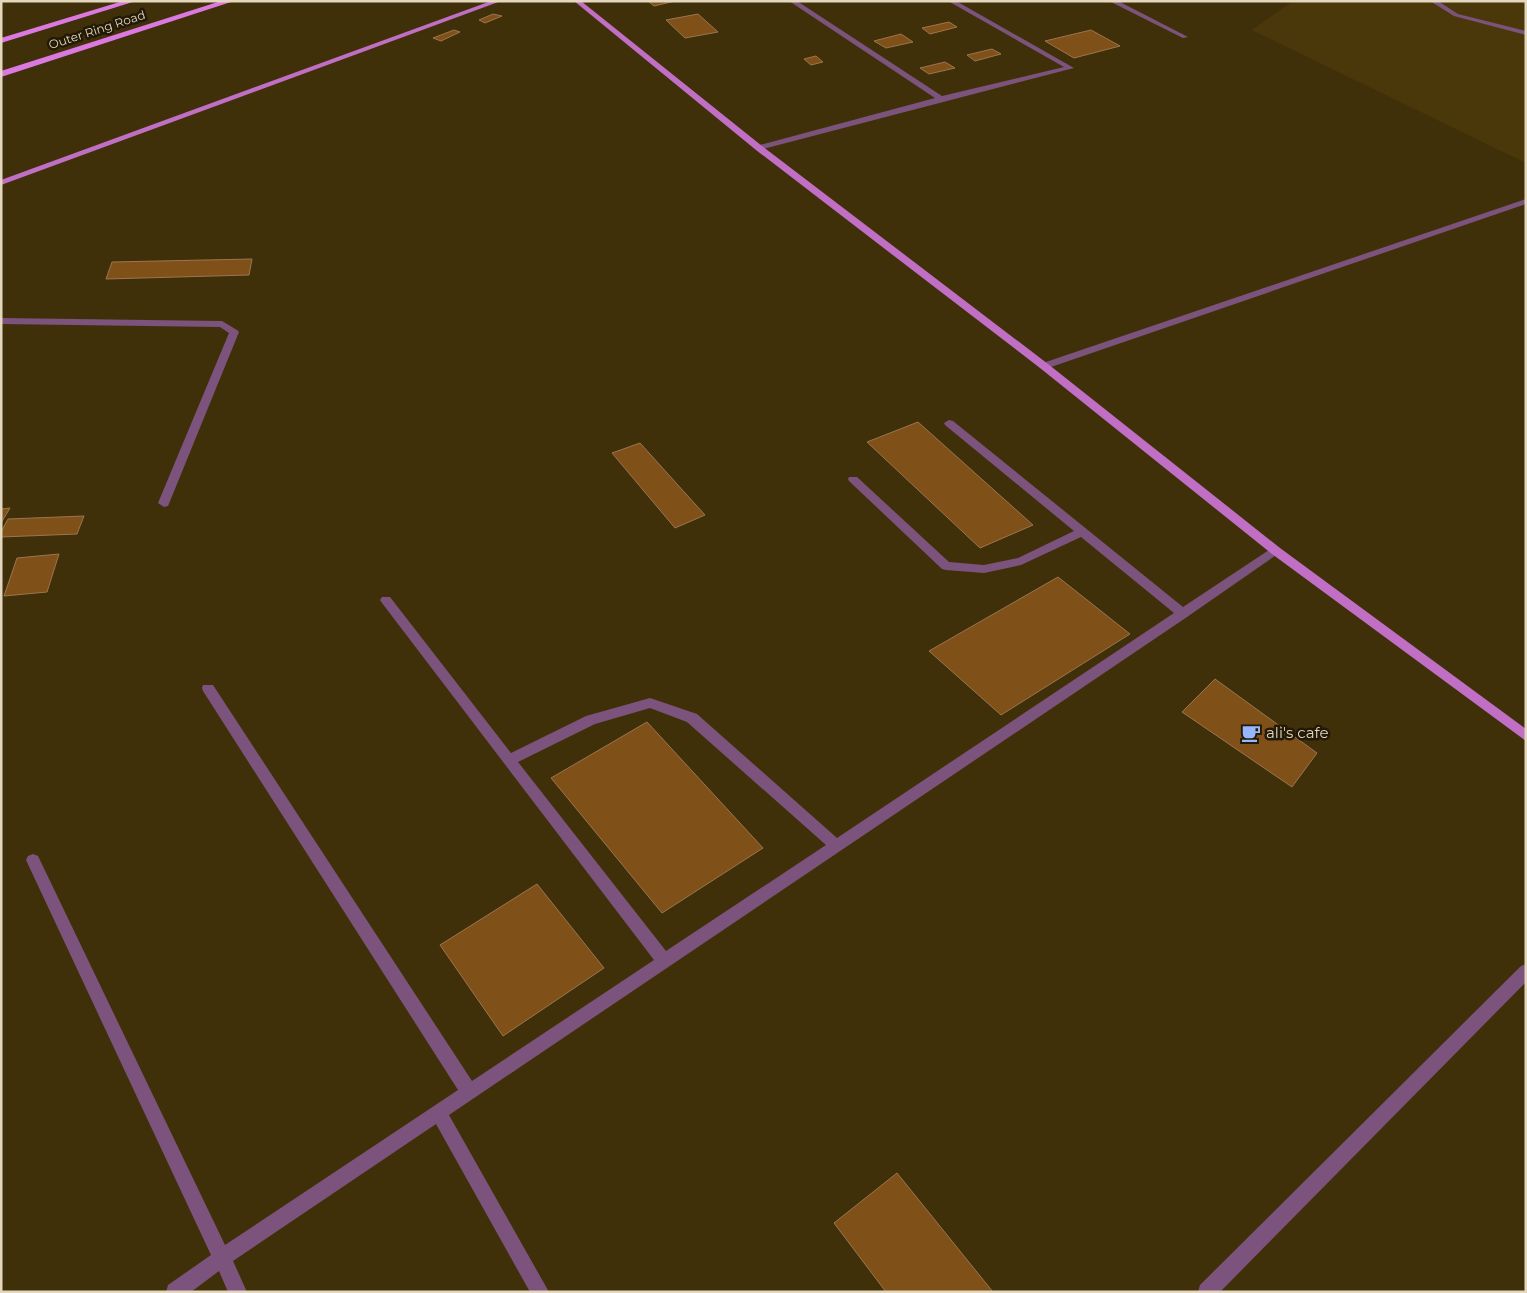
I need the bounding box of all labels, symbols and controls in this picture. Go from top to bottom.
street label: Outer Ring Road [47,7,147,52]
cafe icon: ali's cafe [1240,722,1262,744]
place label: ali's cafe [1266,723,1329,742]

